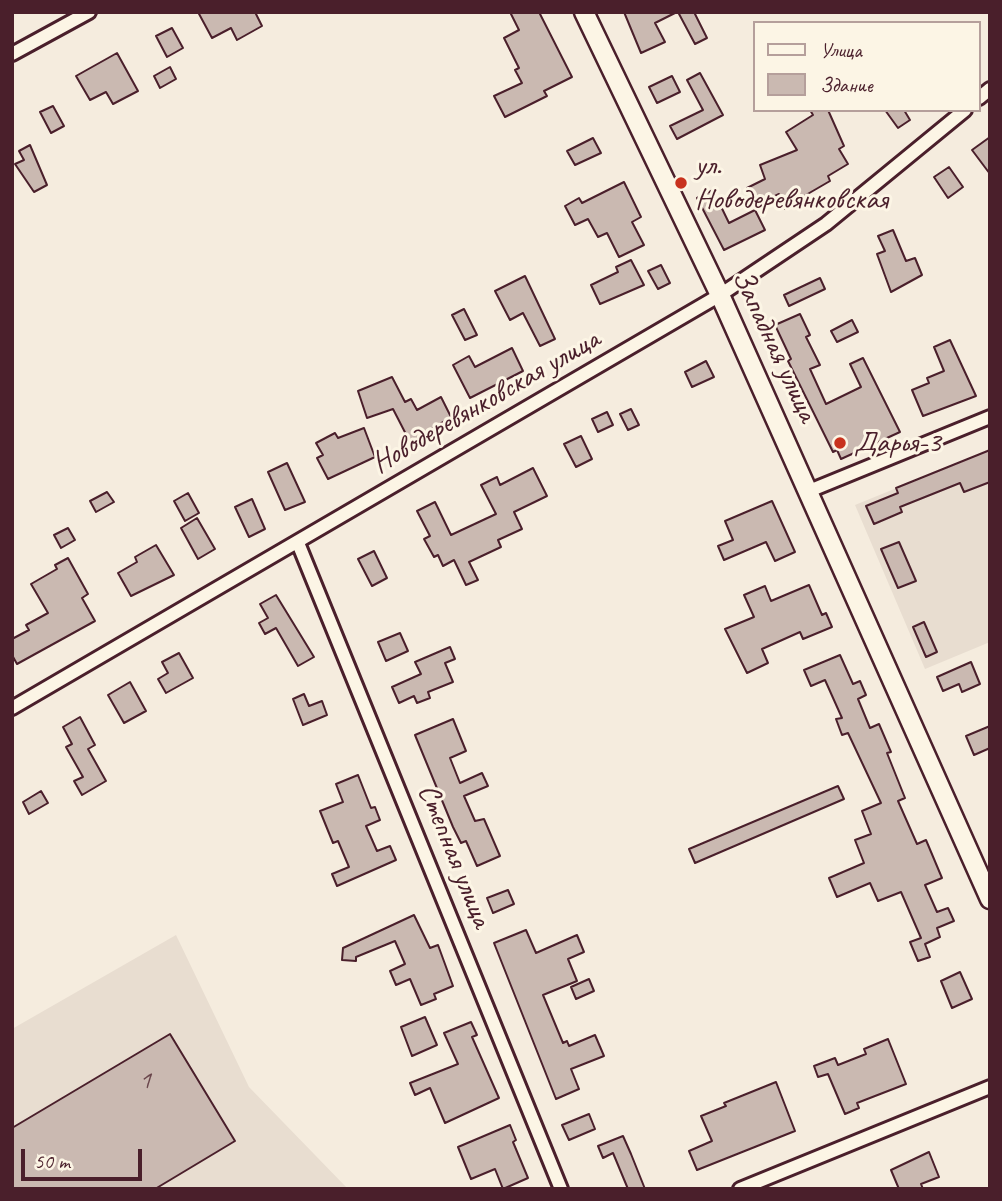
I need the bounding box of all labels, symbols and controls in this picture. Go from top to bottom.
legend [754,21,981,112]
text: Улица [820,37,862,63]
text: Здание [820,72,873,98]
place label: ул. Новодеревянковская [695,148,887,218]
marker: ул. Новодеревянковская [673,175,689,191]
street label: Западная улица [723,264,825,428]
street label: Новодеревянковская улица [366,322,606,482]
place label: Дарья-3 [854,425,941,461]
marker: Дарья-3 [832,435,848,451]
street label: Степная улица [409,779,499,933]
house number: 1 [139,1065,151,1097]
scale bar [24,1134,145,1178]
text: 50 m [34,1148,70,1174]

